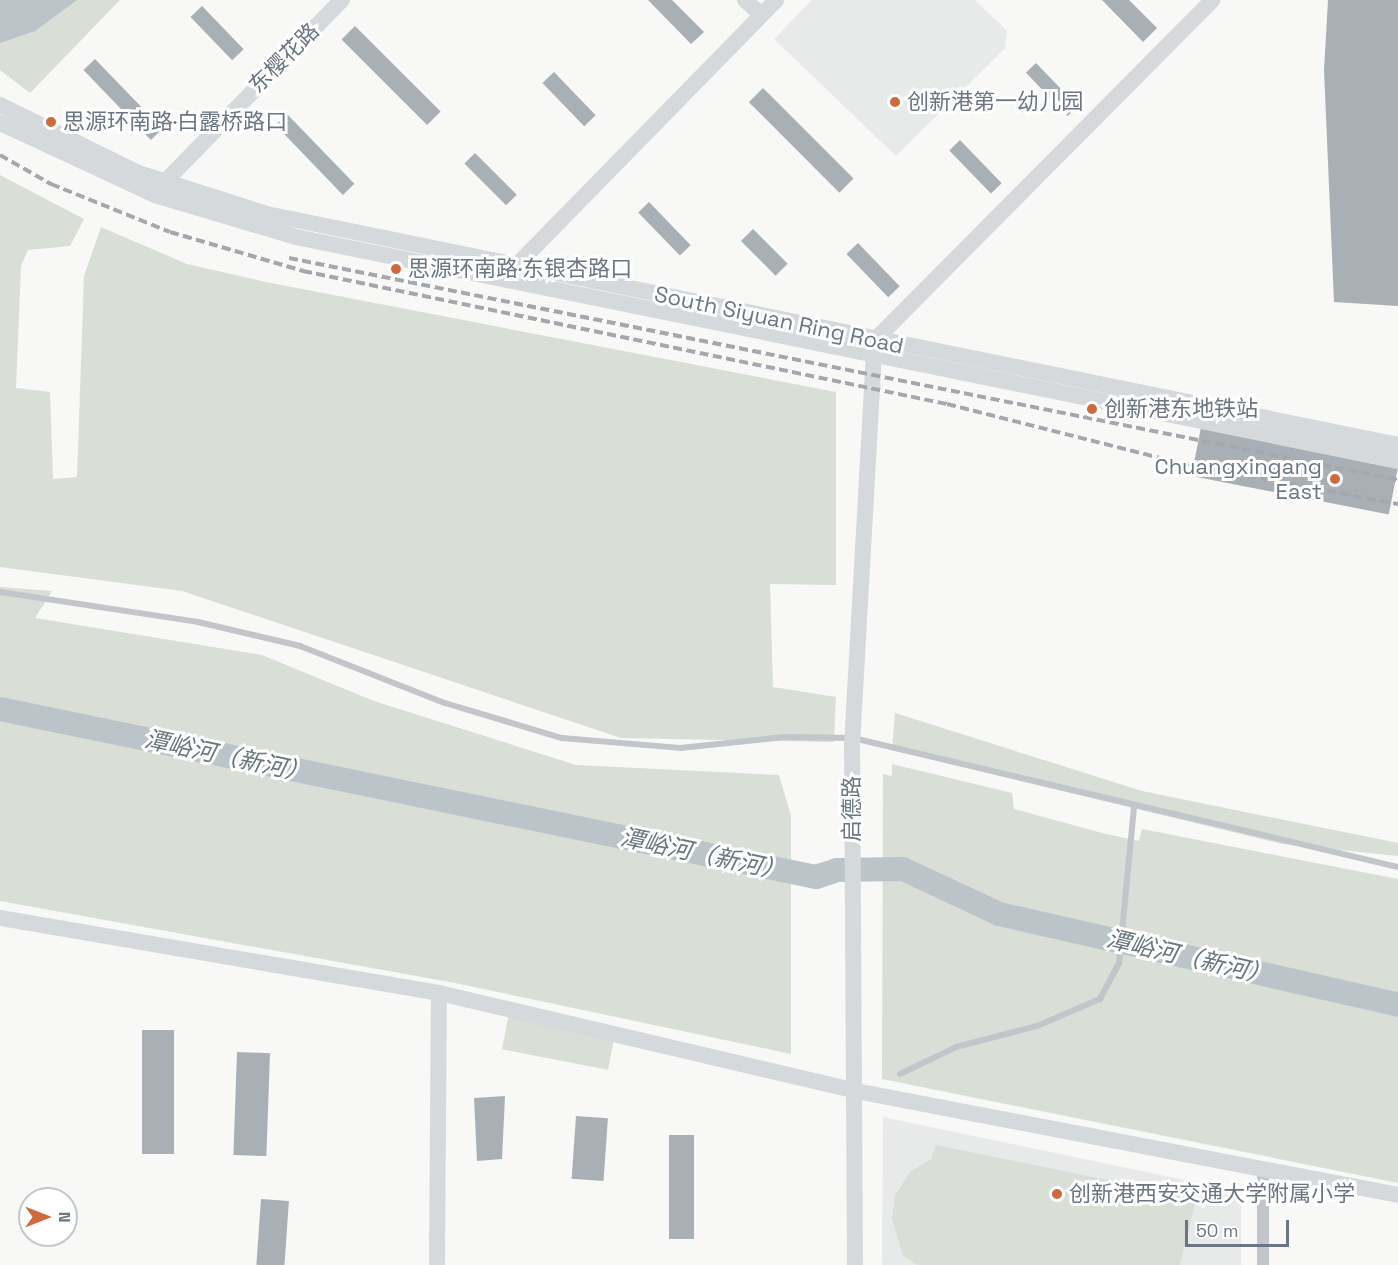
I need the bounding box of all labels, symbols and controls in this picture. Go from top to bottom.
street label: 东樱花路 [244,18,324,98]
place label: 创新港第一幼儿园 [907,89,1083,115]
marker: 创新港第一幼儿园 [888,95,902,109]
place label: 思源环南路·白露桥路口 [63,109,287,135]
marker: 思源环南路·白露桥路口 [44,115,58,129]
place label: 思源环南路·东银杏路口 [408,256,632,282]
marker: 思源环南路·东银杏路口 [389,262,403,276]
street label: South Siyuan Ring Road [652,281,906,359]
place label: 创新港东地铁站 [1104,396,1258,422]
marker: 创新港东地铁站 [1085,402,1099,416]
place label: Chuangxingang East [1155,453,1322,505]
marker: Chuangxingang East [1326,470,1344,488]
water label: 潭峪河（新河） [142,724,312,788]
street label: 启德路 [839,776,865,842]
water label: 潭峪河（新河） [618,822,788,886]
water label: 潭峪河（新河） [1104,924,1274,990]
place label: 创新港西安交通大学附属小学 [1069,1181,1355,1207]
north arrow [18,1187,78,1247]
marker: 创新港西安交通大学附属小学 [1050,1187,1064,1201]
scale bar [1188,1208,1292,1246]
text: N [54,1212,75,1222]
text: 50 m [1196,1219,1238,1242]

